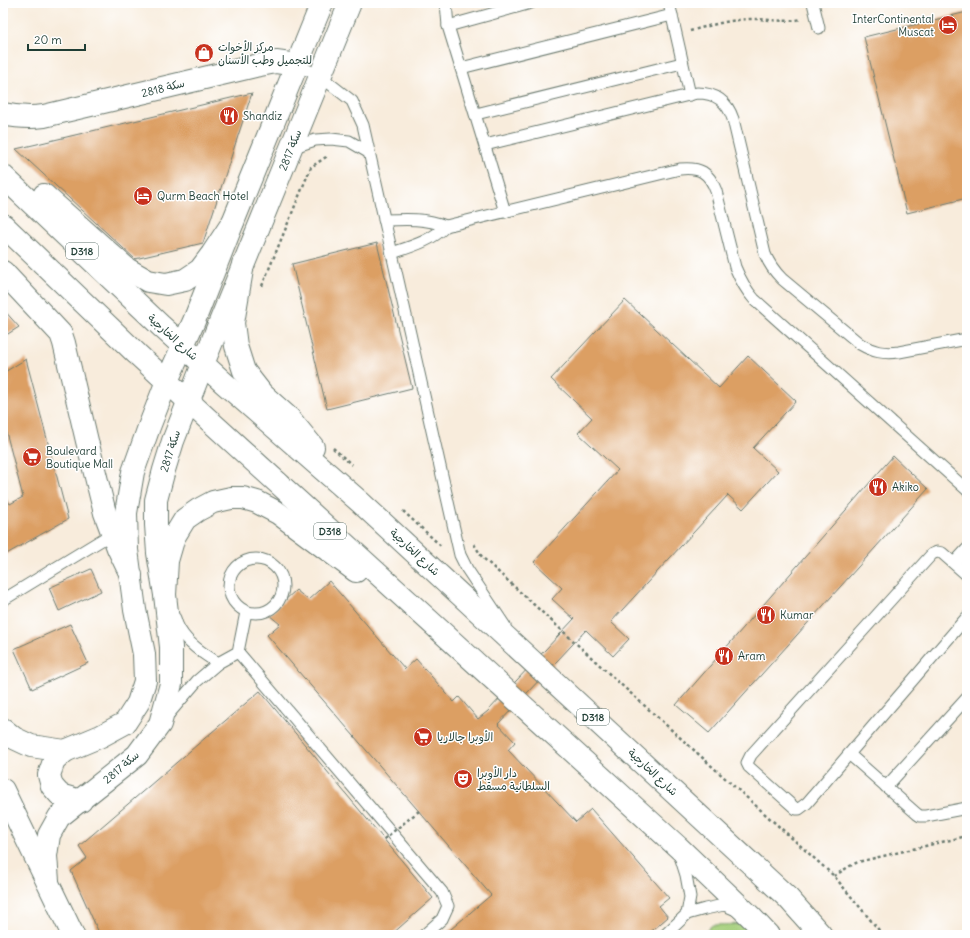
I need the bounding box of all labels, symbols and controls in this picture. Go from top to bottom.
place label: InterContinental Muscat [852,12,934,39]
hotel icon: InterContinental Muscat [937,14,959,36]
scale bar [28,26,85,52]
text: 20 m [34,32,62,47]
place label: مركز الأخوات للتجميل وطب الأسنان [218,40,312,68]
shop icon: مركز الأخوات للتجميل وطب الأسنان [193,42,215,64]
street label: سكة 2818 [140,76,186,100]
restaurant icon: Shandiz [218,105,240,127]
place label: Shandiz [243,109,282,123]
street label: سكة 2817 [275,127,305,173]
hotel icon: Qurm Beach Hotel [132,185,154,207]
place label: Qurm Beach Hotel [157,189,248,203]
road number: D318 [66,243,98,259]
street label: شارع الخارجية [144,311,201,365]
street label: سكة 2817 [157,428,183,474]
place label: Boulevard Boutique Mall [46,444,113,471]
supermarket icon: Boulevard Boutique Mall [21,446,43,468]
restaurant icon: Akiko [867,476,889,498]
place label: Akiko [892,480,919,494]
road number: D318 [314,523,346,539]
street label: شارع الخارجية [386,526,443,580]
restaurant icon: Kumar [755,604,777,626]
place label: Kumar [780,608,814,622]
restaurant icon: Aram [713,645,735,667]
place label: Aram [738,649,766,663]
road number: D318 [577,709,609,725]
supermarket icon: الأوبرا جالاريا [412,726,434,748]
place label: الأوبرا جالاريا [437,730,493,745]
street label: شارع الخارجية [624,746,681,800]
street label: سكة 2817 [100,748,142,786]
place label: دار الأوبرا السلطانية مسقط [477,766,550,793]
theatre icon: دار الأوبرا السلطانية مسقط [452,768,474,790]

